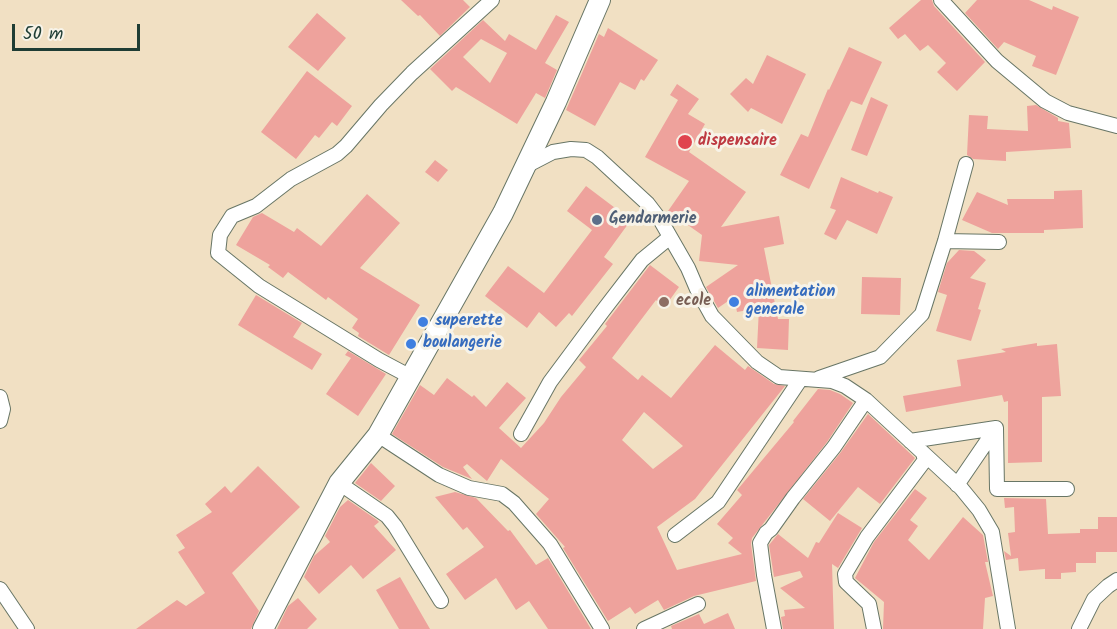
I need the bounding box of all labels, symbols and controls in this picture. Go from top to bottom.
scale bar [15,12,142,50]
text: 50 m [23,20,63,49]
place label: dispensaire [698,132,777,152]
marker: dispensaire [676,133,694,151]
place label: Gendarmerie [609,210,696,230]
marker: Gendarmerie [590,213,604,227]
place label: alimentation generale [746,283,835,321]
place label: ecole [676,292,711,312]
marker: ecole [657,295,671,309]
marker: alimentation generale [727,295,741,309]
place label: superette [435,312,503,332]
marker: superette [416,315,430,329]
place label: boulangerie [423,334,502,354]
marker: boulangerie [404,337,418,351]

